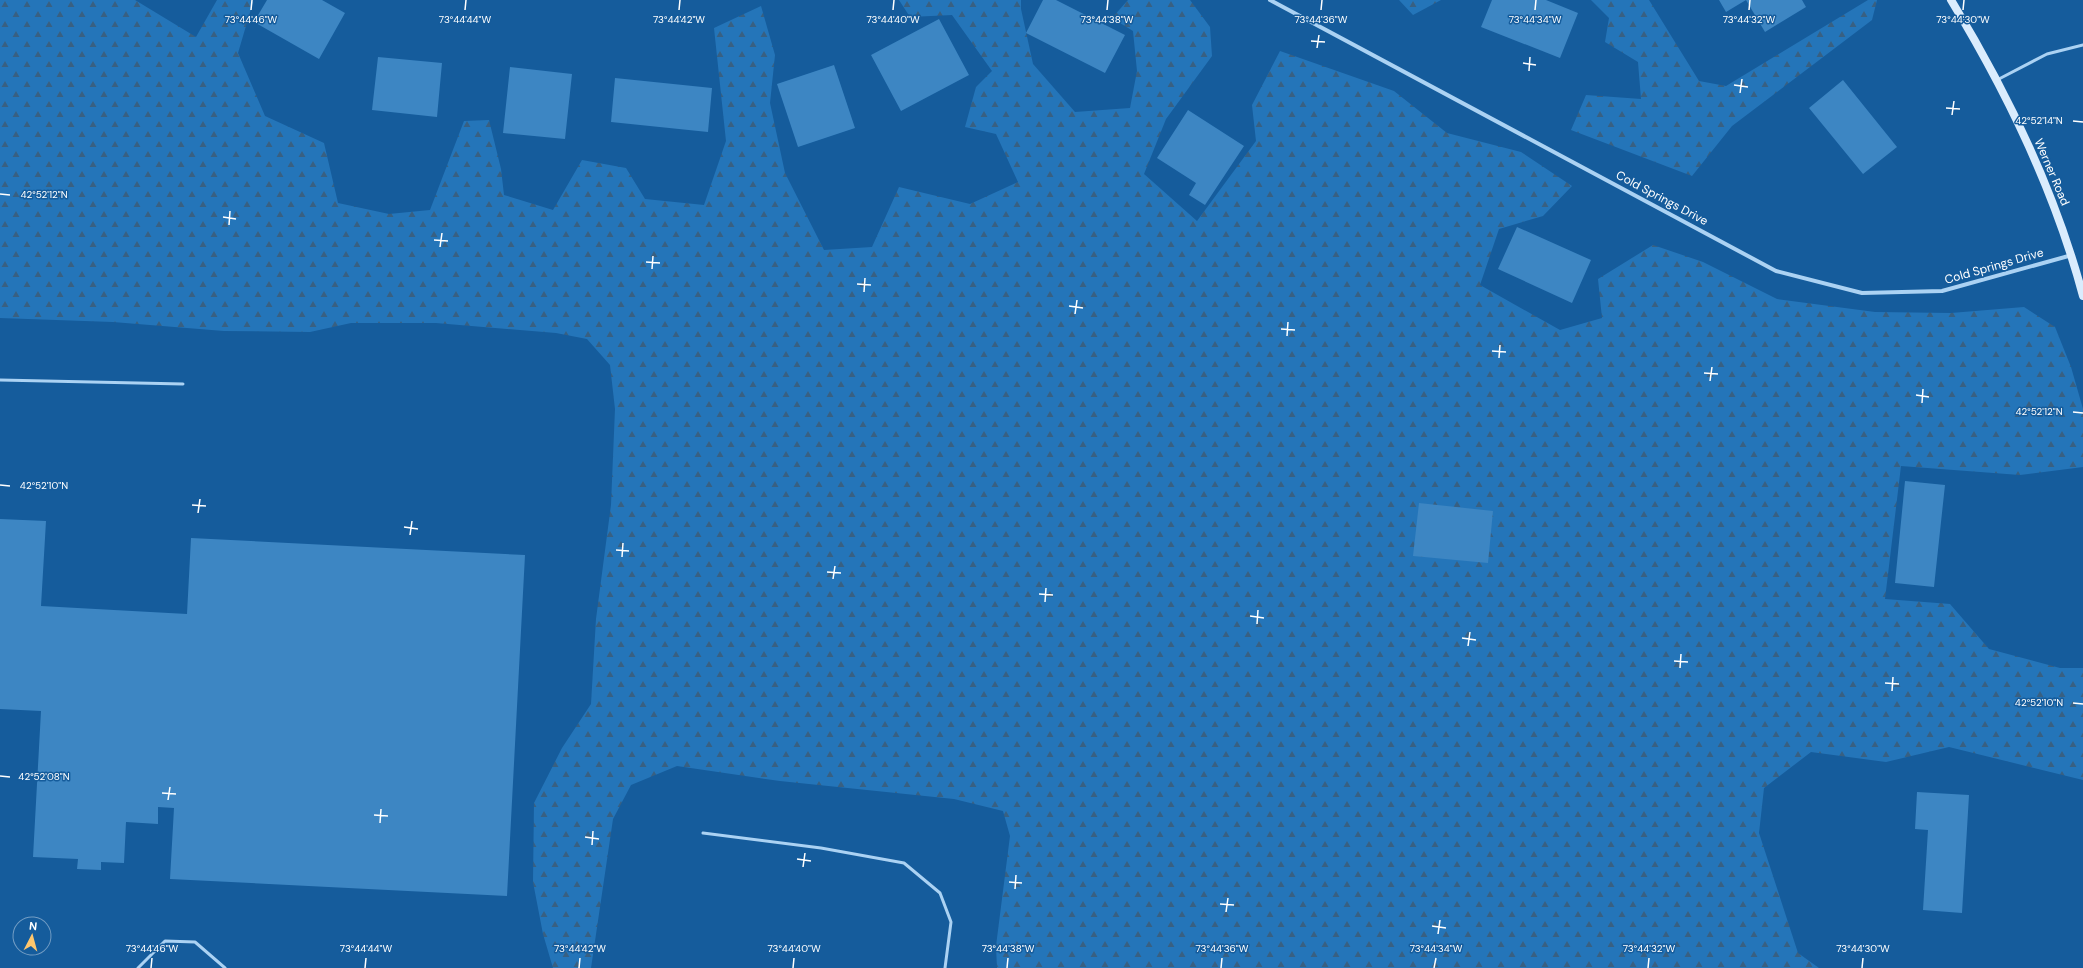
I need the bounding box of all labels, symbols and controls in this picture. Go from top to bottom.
text: 73°44'46"W [225,13,278,26]
text: 73°44'44"W [439,13,491,26]
text: 73°44'42"W [653,13,705,26]
text: 73°44'40"W [866,13,920,26]
text: 73°44'38"W [1081,13,1134,26]
text: 73°44'36"W [1295,13,1348,26]
text: 73°44'34"W [1509,13,1562,26]
text: 73°44'32"W [1723,13,1776,26]
text: 73°44'30"W [1936,13,1990,26]
text: 42°52'14"N [2015,114,2063,127]
street label: Werner Road [2031,136,2073,208]
street label: Cold Springs Drive [1613,167,1711,229]
text: 42°52'12"N [20,188,68,201]
street label: Cold Springs Drive [1943,244,2045,288]
text: 42°52'12"N [2015,405,2063,418]
text: 42°52'10"N [20,479,68,492]
text: 42°52'10"N [2015,696,2063,709]
text: 42°52'08"N [18,770,70,783]
north arrow [12,916,52,956]
text: N [28,919,38,933]
text: 73°44'46"W [126,942,179,955]
text: 73°44'44"W [340,942,392,955]
text: 73°44'42"W [554,942,606,955]
text: 73°44'40"W [767,942,821,955]
text: 73°44'38"W [982,942,1035,955]
text: 73°44'36"W [1196,942,1249,955]
text: 73°44'34"W [1410,942,1463,955]
text: 73°44'32"W [1623,942,1676,955]
text: 73°44'30"W [1836,942,1890,955]

